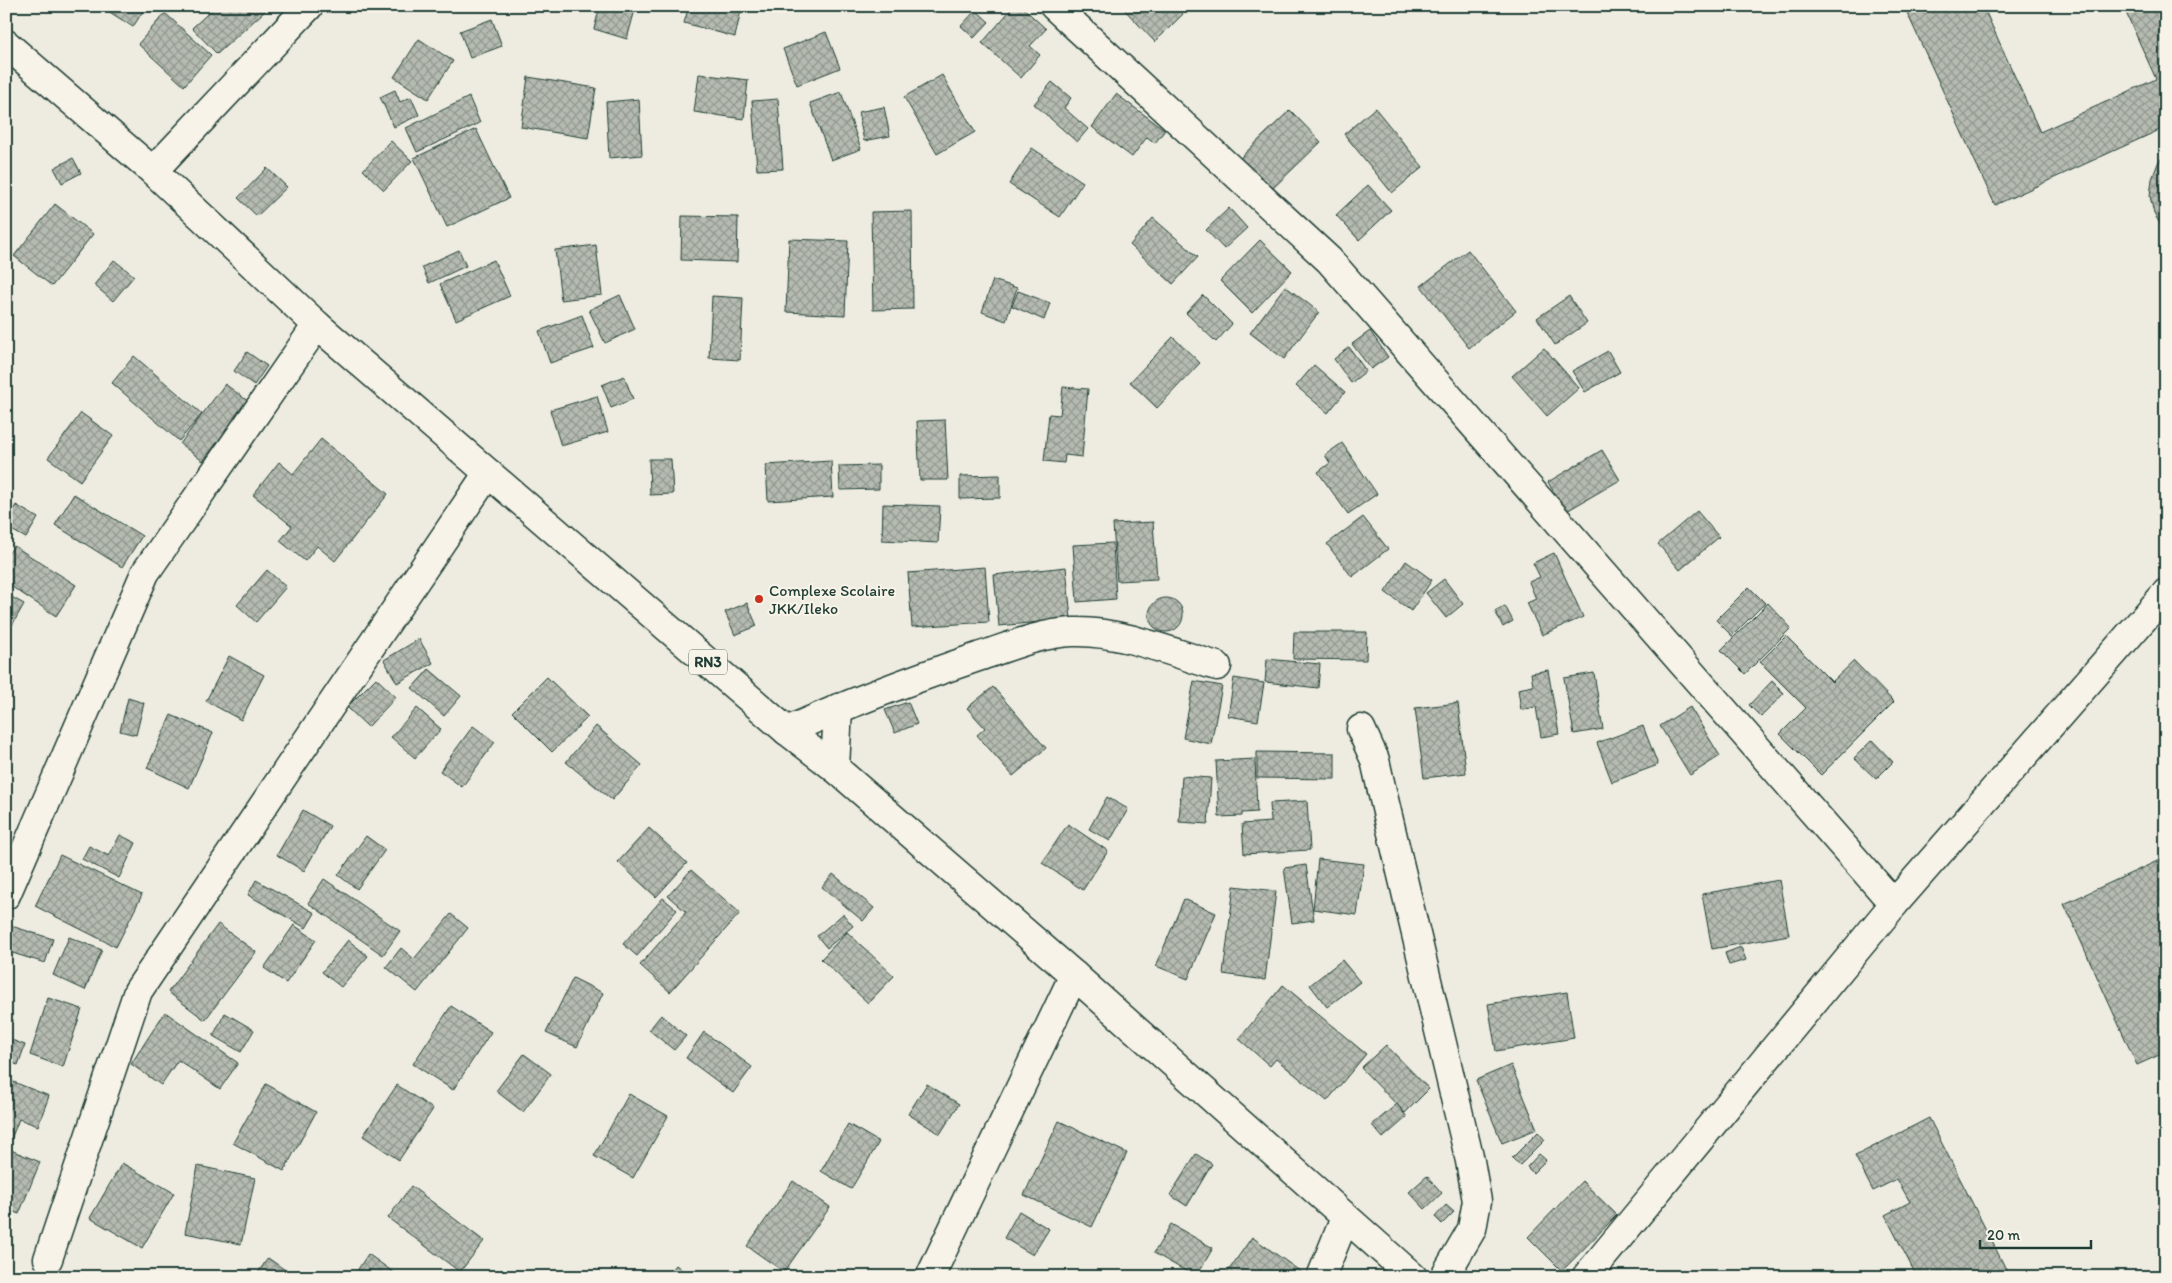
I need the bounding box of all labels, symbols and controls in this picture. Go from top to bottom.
place label: Complexe Scolaire JKK/Ileko [769,581,895,618]
marker: Complexe Scolaire JKK/Ileko [753,593,765,605]
road number: RN3 [689,650,727,674]
scale bar [1980,1218,2091,1250]
text: 20 m [1987,1226,2021,1244]

